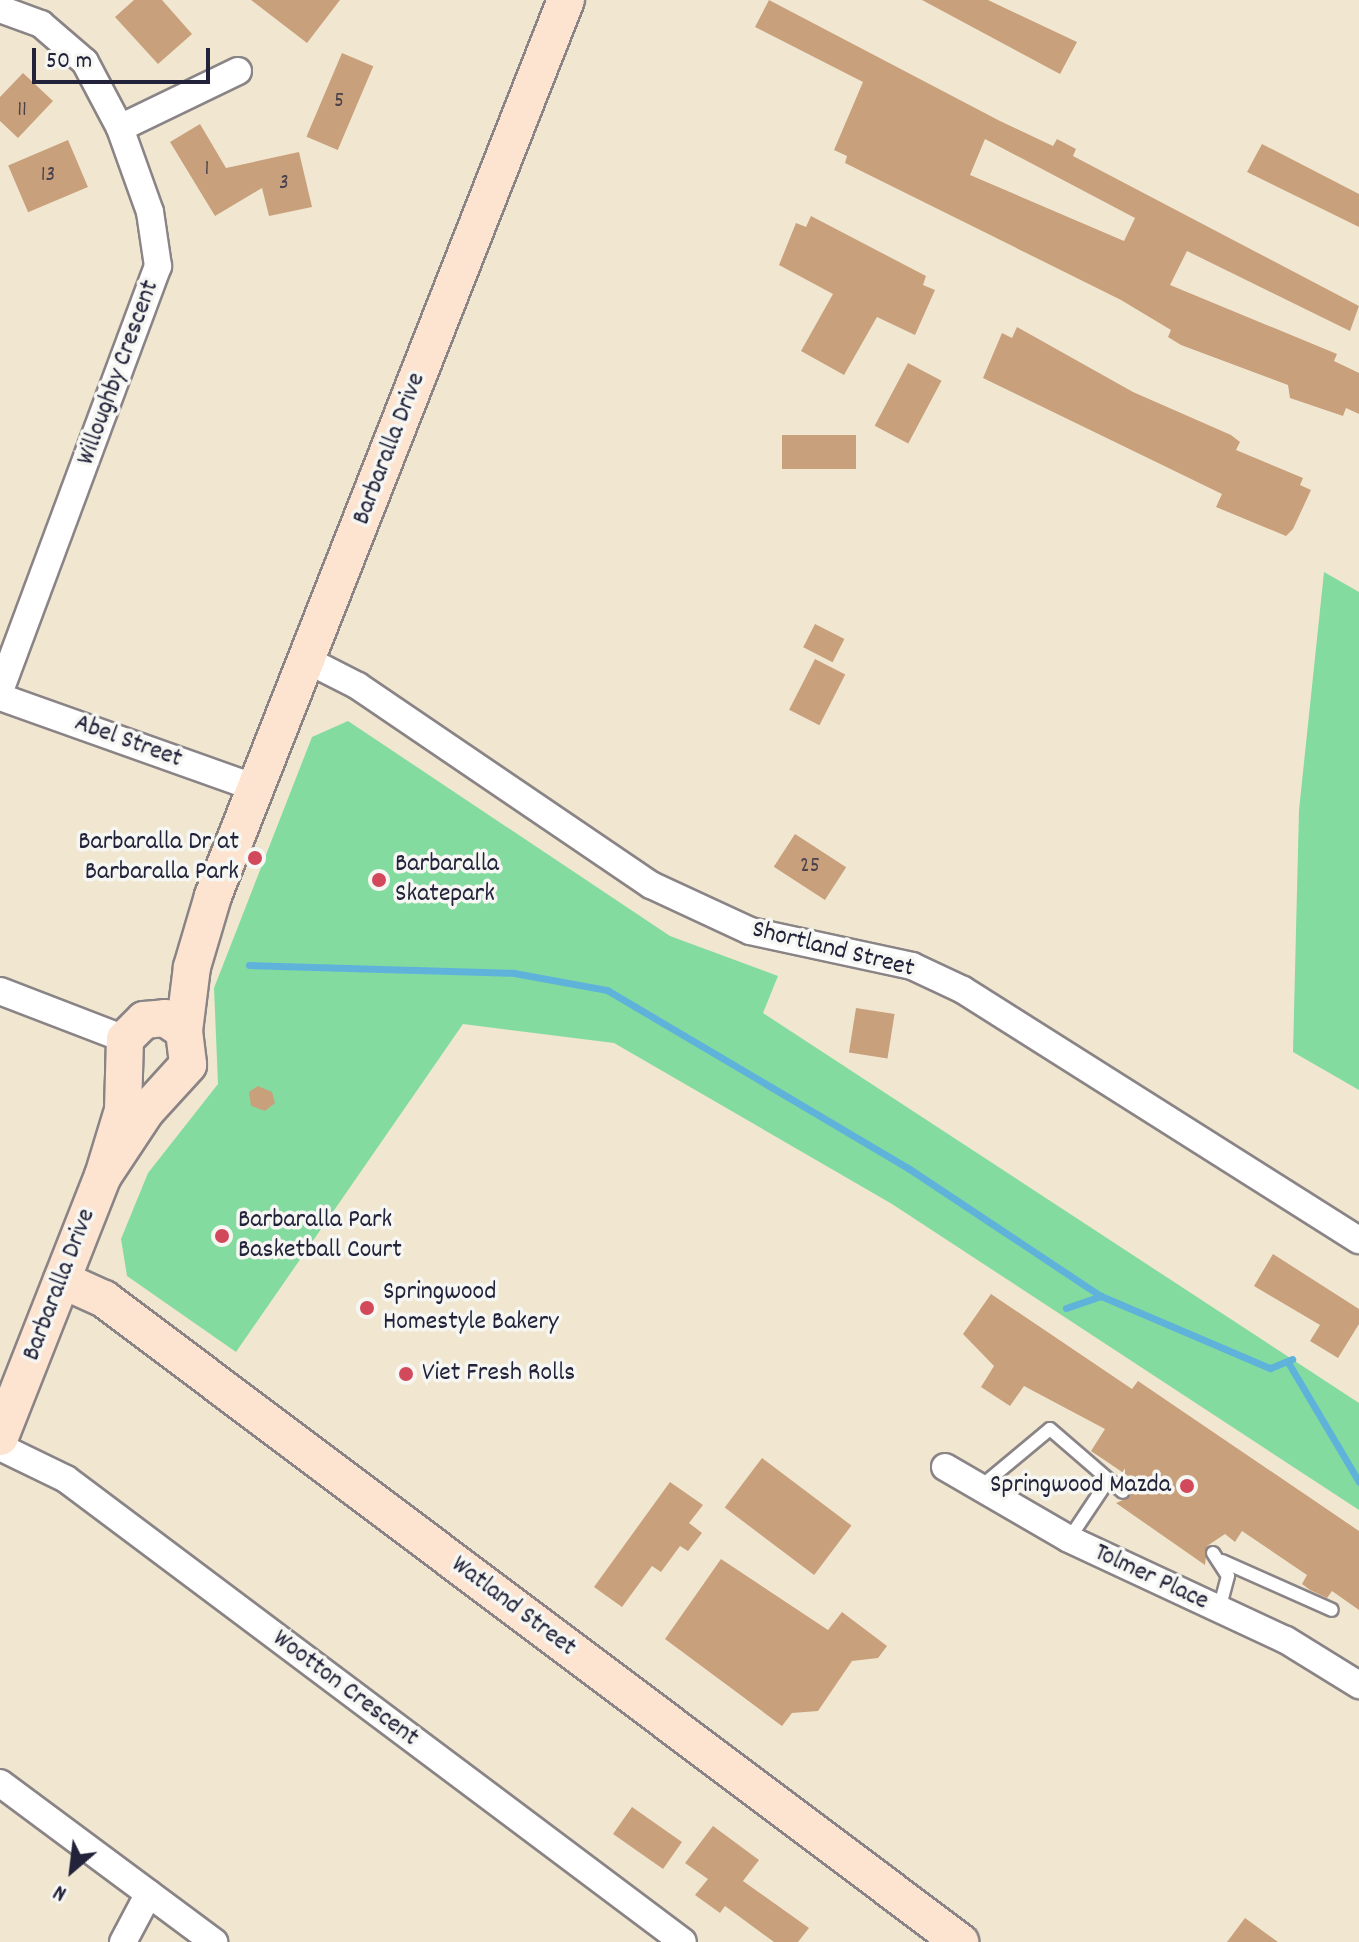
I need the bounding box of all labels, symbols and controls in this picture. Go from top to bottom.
scale bar [36,32,214,82]
text: 50 m [46,45,92,79]
house number: 5 [334,89,344,115]
house number: 11 [17,98,27,124]
house number: 1 [205,157,209,183]
house number: 13 [41,163,55,189]
house number: 3 [279,171,289,197]
street label: Willoughby Crescent [71,276,167,470]
street label: Barbaralla Drive [347,369,433,529]
street label: Abel Street [70,708,186,776]
place label: Barbaralla Dr at Barbaralla Park [78,827,239,888]
marker: Barbaralla Dr at Barbaralla Park [246,849,264,867]
place label: Barbaralla Skatepark [395,849,499,910]
house number: 25 [800,854,820,880]
marker: Barbaralla Skatepark [370,871,388,889]
street label: Shortland Street [749,915,917,985]
street label: Barbaralla Drive [17,1205,103,1365]
place label: Barbaralla Park Basketball Court [238,1205,402,1266]
marker: Barbaralla Park Basketball Court [213,1227,231,1245]
place label: Springwood Homestyle Bakery [383,1277,559,1338]
marker: Springwood Homestyle Bakery [358,1299,376,1317]
place label: Viet Fresh Rolls [422,1358,575,1390]
marker: Viet Fresh Rolls [397,1365,415,1383]
place label: Springwood Mazda [990,1470,1171,1502]
marker: Springwood Mazda [1178,1477,1196,1495]
street label: Tolmer Place [1089,1538,1213,1618]
street label: Watland Street [444,1550,582,1664]
street label: Wootton Crescent [266,1624,424,1754]
north arrow [32,1830,112,1910]
text: N [48,1875,73,1908]

